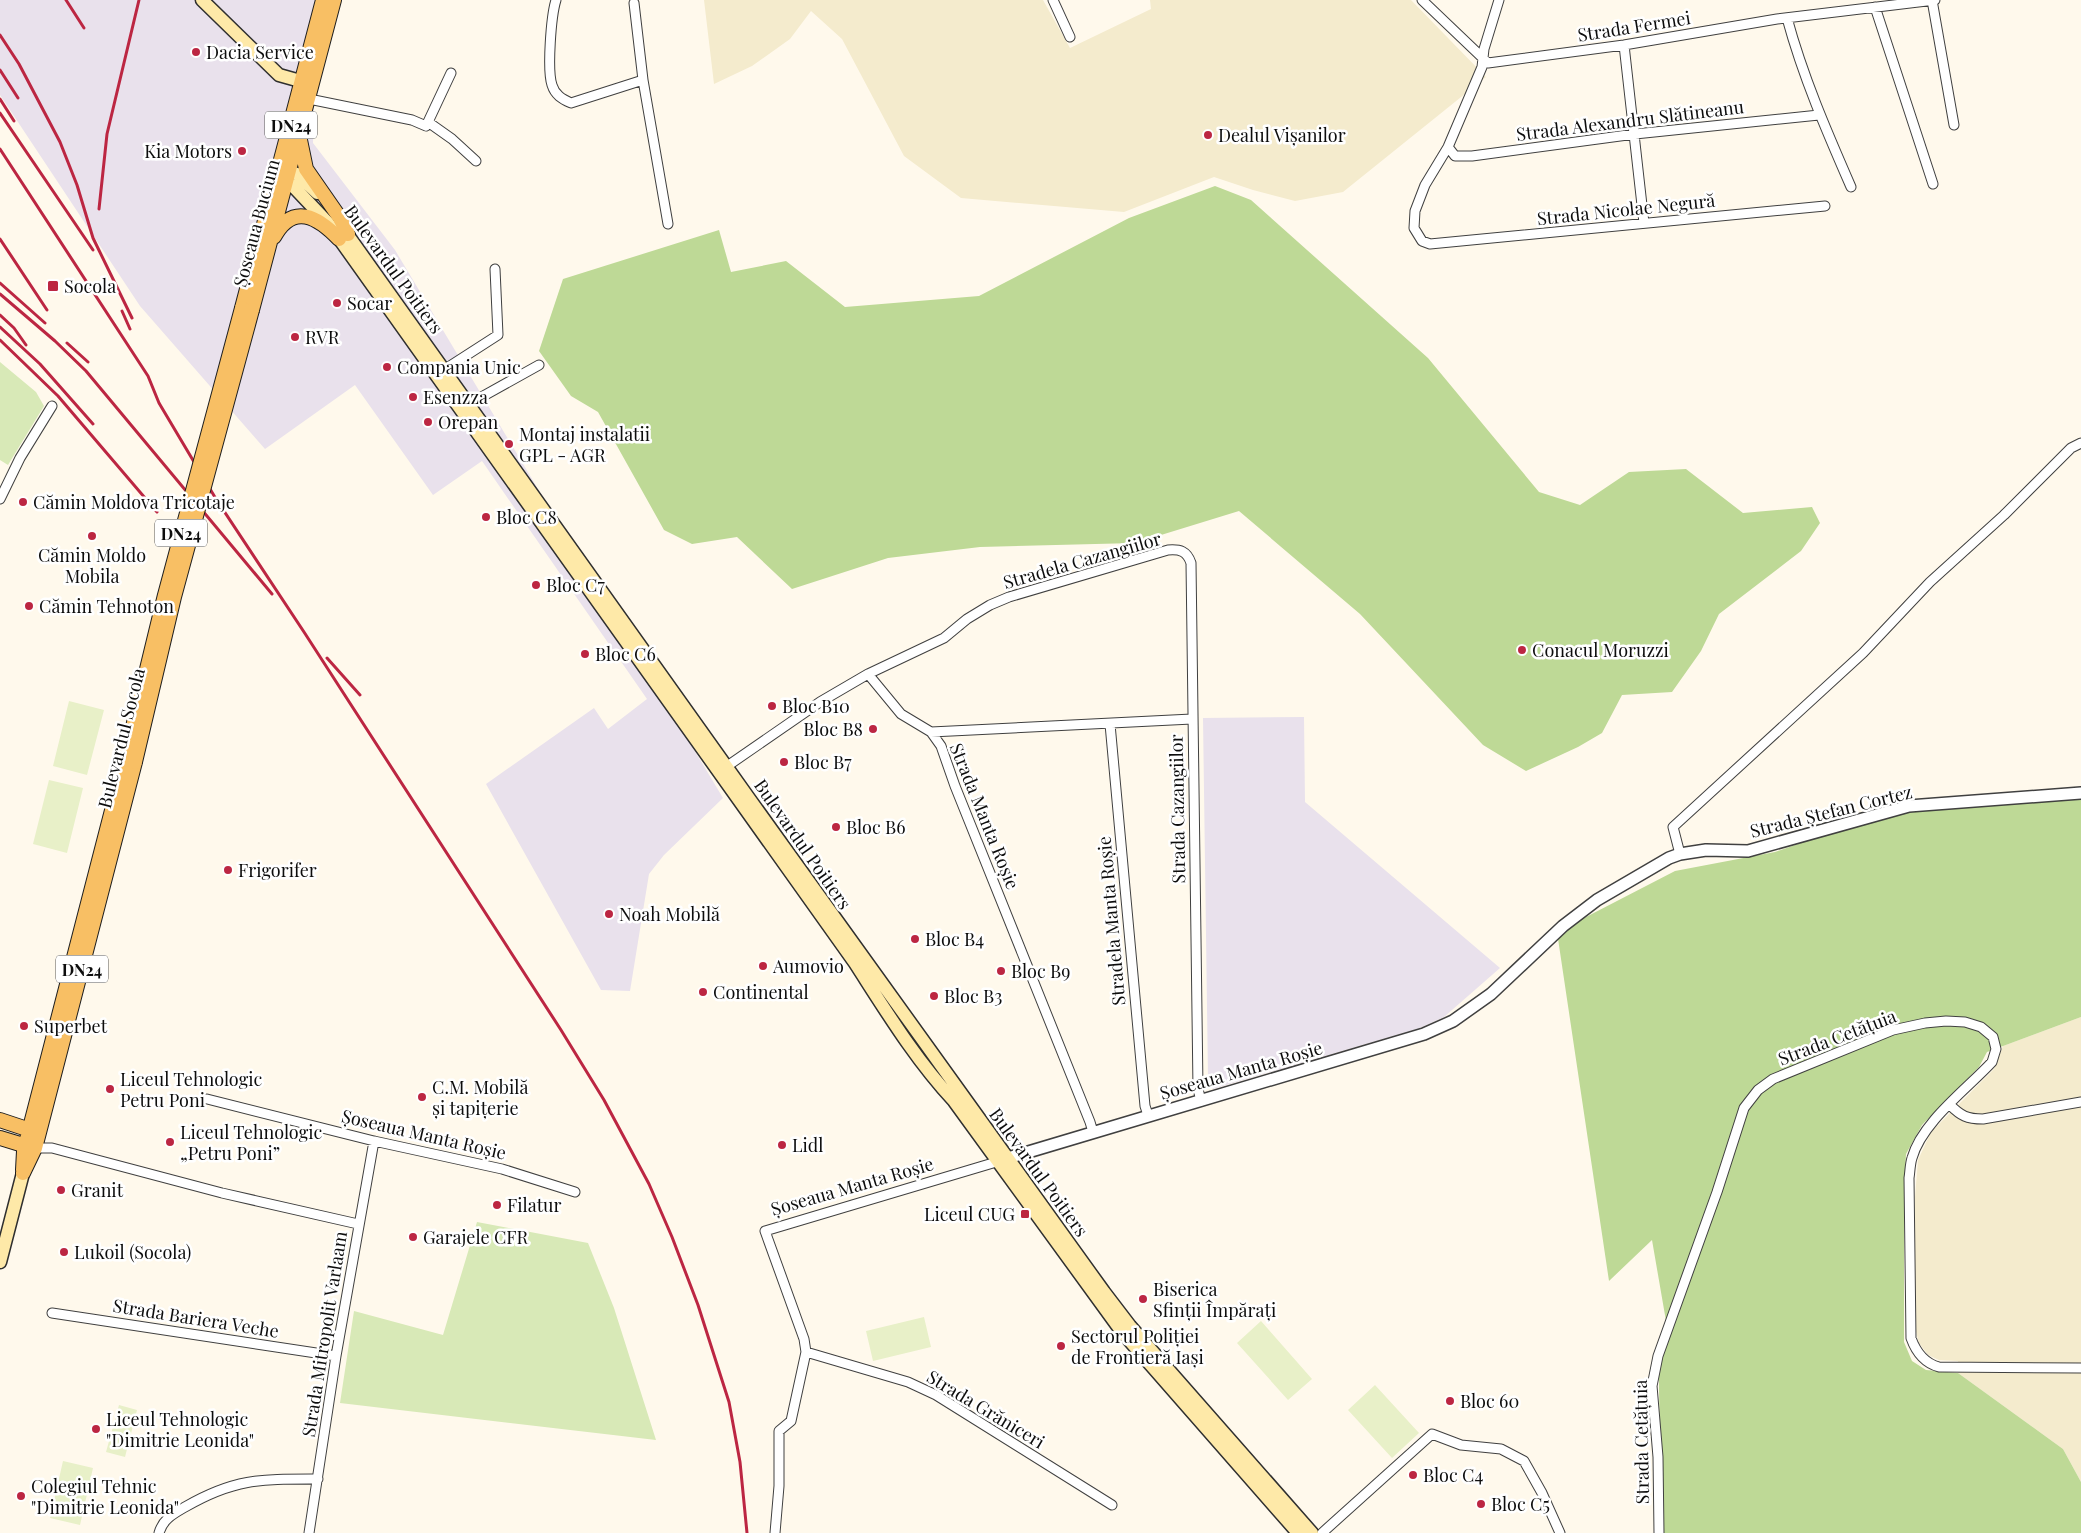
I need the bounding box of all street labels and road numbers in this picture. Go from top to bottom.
street label: Strada Fermei [1576,5,1692,47]
street label: Strada Alexandru Slătineanu [1515,94,1746,146]
road number: DN24 [265,112,317,138]
street label: Șoseaua Bucium [227,156,285,290]
street label: Strada Nicolae Negură [1536,188,1716,230]
street label: Bulevardul Poitiers [339,200,449,338]
road number: DN24 [155,520,207,546]
street label: Stradela Cazangiilor [1000,526,1164,594]
street label: Bulevardul Socola [92,665,150,811]
street label: Strada Cazangiilor [1164,734,1190,884]
street label: Strada Manta Roșie [945,739,1025,893]
street label: Bulevardul Poitiers [749,774,857,914]
street label: Strada Ștefan Cortez [1747,779,1915,843]
street label: Stradela Manta Roșie [1092,835,1130,1007]
road number: DN24 [56,956,108,982]
street label: Strada Cetățuia [1775,1003,1900,1071]
street label: Șoseaua Manta Roșie [1157,1035,1325,1105]
street label: Șoseaua Manta Roșie [339,1103,509,1165]
street label: Bulevardul Poitiers [984,1103,1094,1241]
street label: Șoseaua Manta Roșie [768,1151,936,1221]
street label: Strada Mitropolit Varlaam [296,1229,352,1439]
street label: Strada Bariera Veche [111,1293,281,1343]
street label: Strada Grăniceri [923,1364,1049,1454]
street label: Strada Cetățuia [1628,1379,1654,1505]

